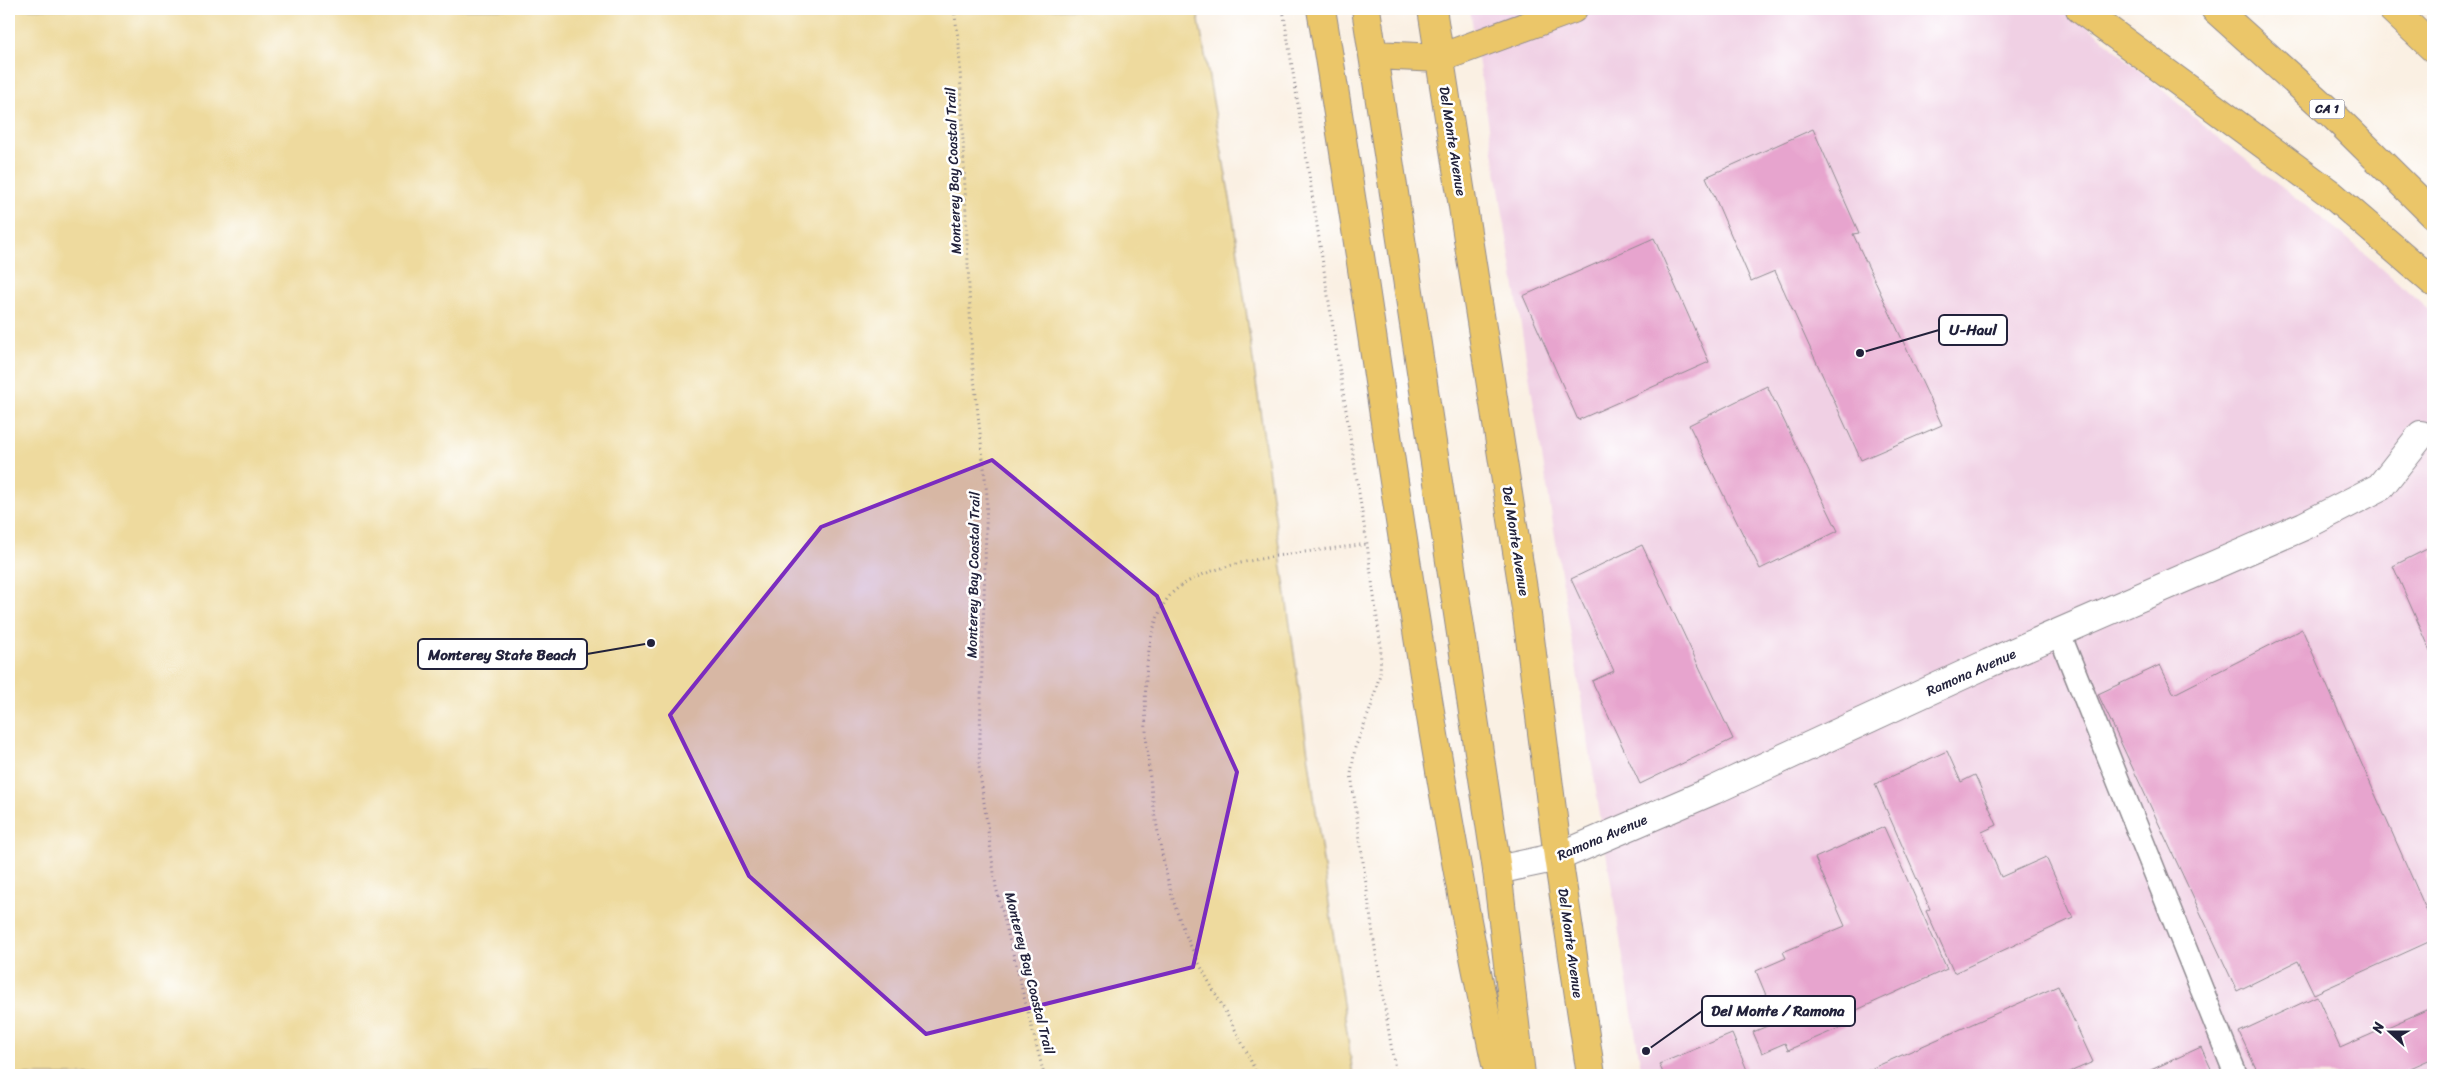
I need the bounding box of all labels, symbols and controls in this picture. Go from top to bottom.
street label: Del Monte Avenue [1432,85,1474,198]
street label: Monterey Bay Coastal Trail [938,86,969,255]
road number: CA 1 [2310,100,2344,118]
callout: U-Haul [1939,315,2007,345]
text: U-Haul [1949,317,1997,343]
street label: Del Monte Avenue [1495,485,1537,598]
street label: Monterey Bay Coastal Trail [960,491,987,658]
callout: Monterey State Beach [418,639,587,669]
street label: Ramona Avenue [1922,641,2020,703]
text: Monterey State Beach [427,642,576,668]
street label: Ramona Avenue [1553,807,1652,868]
street label: Del Monte Avenue [1550,887,1591,1000]
street label: Monterey Bay Coastal Trail [997,889,1062,1058]
callout: Del Monte / Ramona [1702,996,1855,1026]
text: Del Monte / Ramona [1711,998,1845,1024]
north arrow [2364,1006,2414,1056]
text: N [2365,1018,2392,1037]

